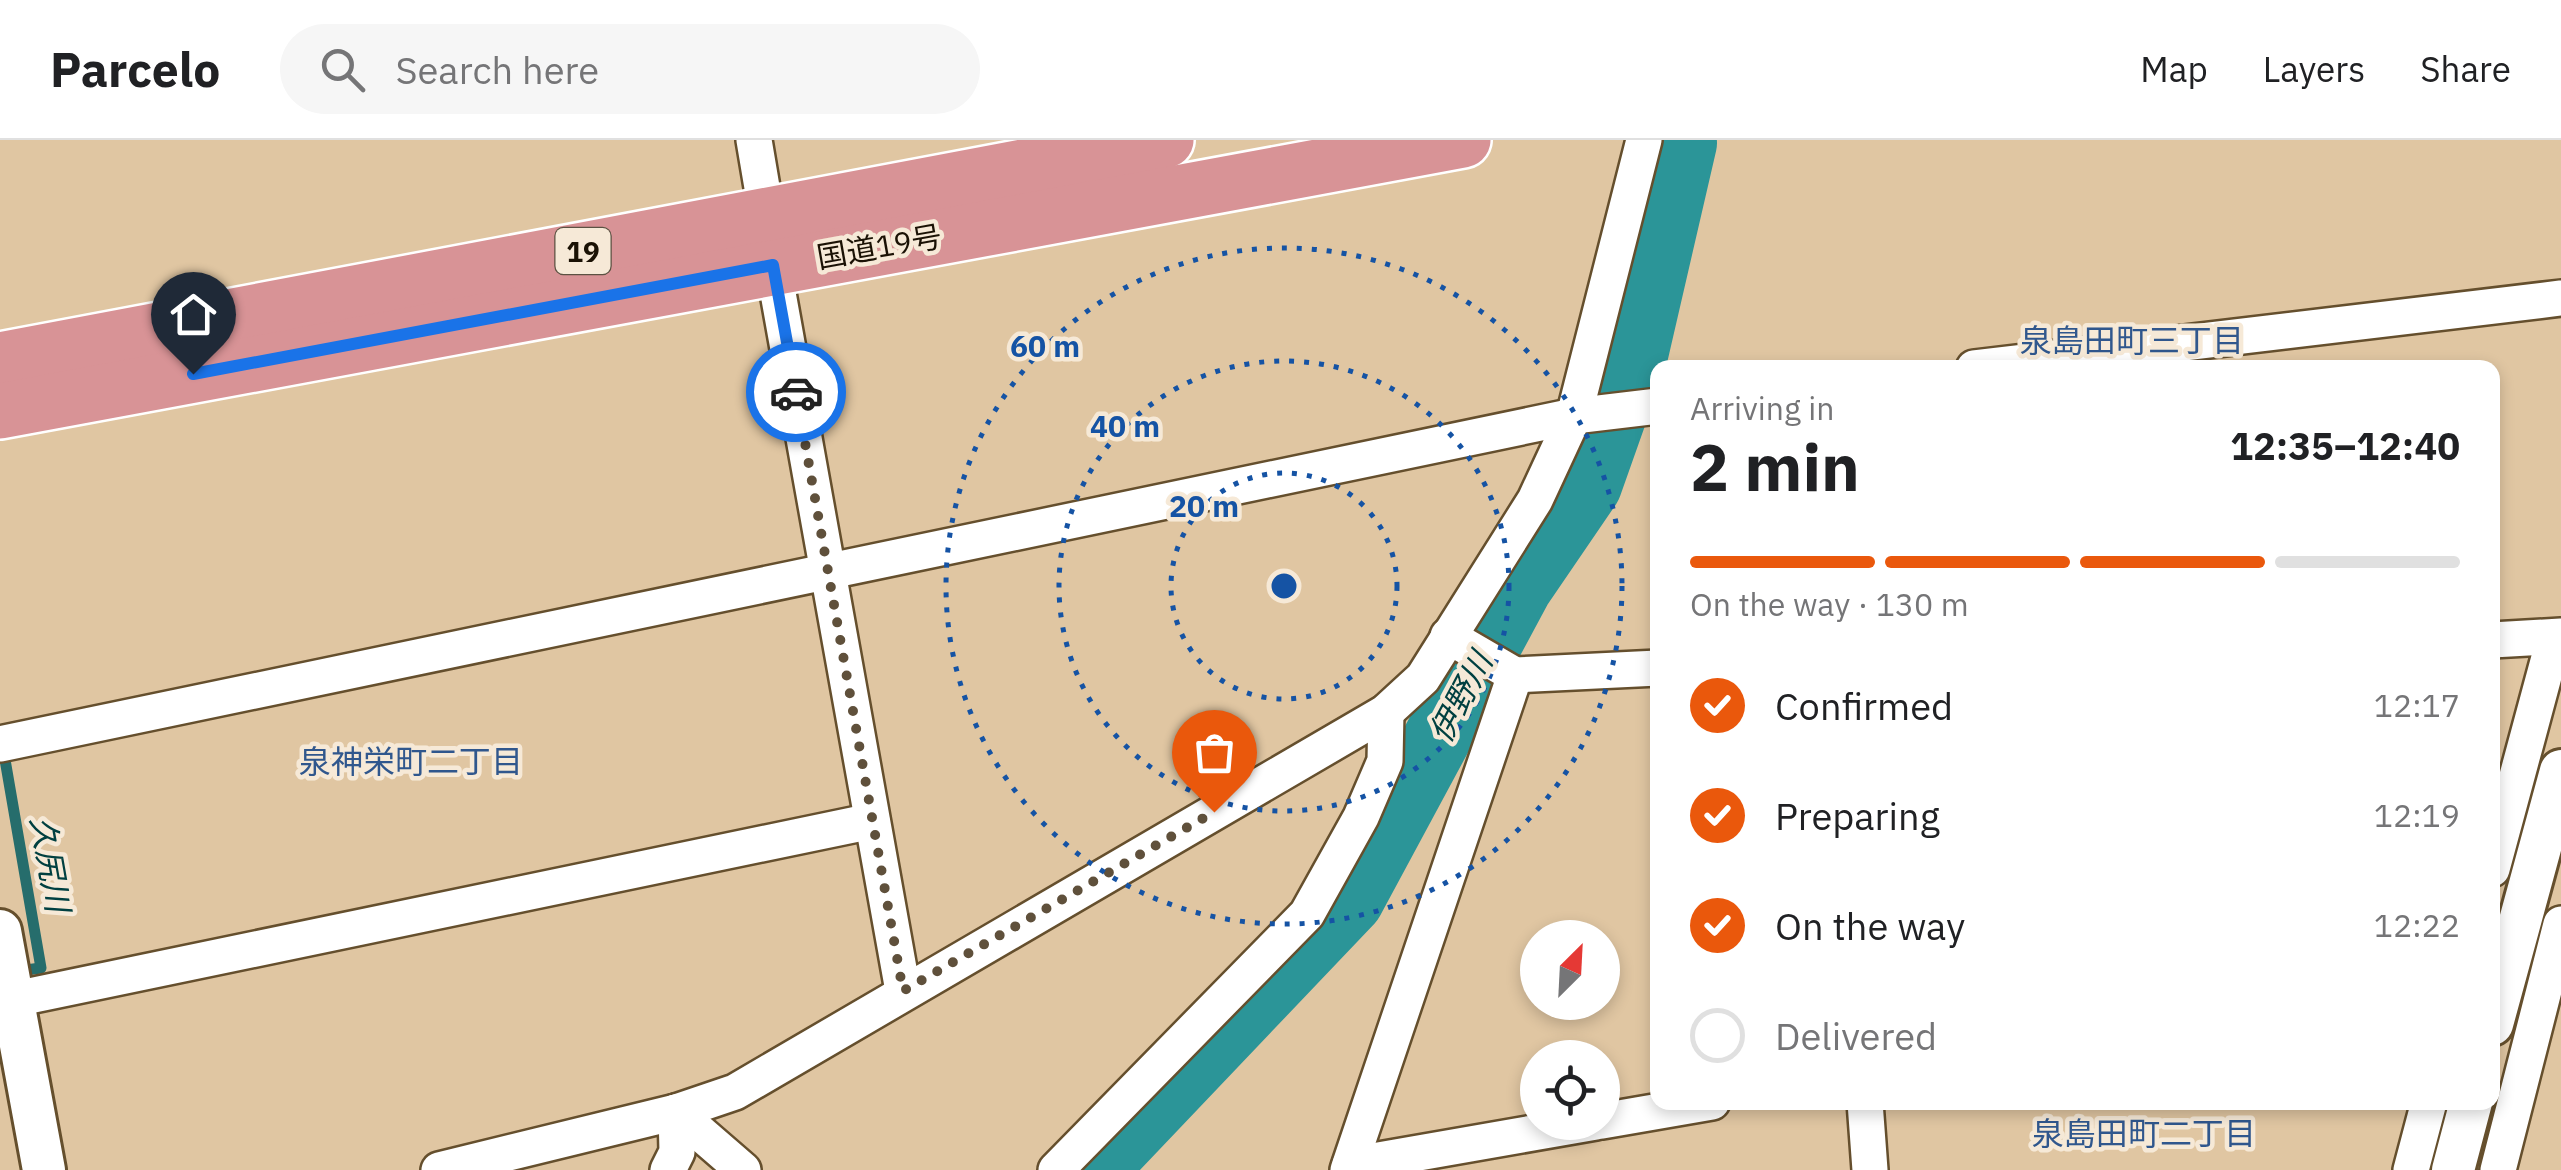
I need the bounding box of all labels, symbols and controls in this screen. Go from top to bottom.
search box [280,24,980,114]
text: Parcelo [50,38,220,100]
icon: search [315,42,370,97]
text: Search here [395,45,599,94]
text: Map [2140,46,2208,92]
text: Layers [2263,46,2365,92]
text: Share [2420,46,2511,92]
street label: 国道19号 [814,216,944,276]
road number: 19 [556,228,610,274]
pin [151,272,236,375]
icon: home [166,287,221,342]
district label: 泉島田町三丁目 [2020,319,2244,361]
text: 60 m [1010,326,1080,365]
courier [746,342,846,442]
icon: car [769,365,824,420]
text: Arriving in [1690,387,1835,429]
text: 40 m [1090,406,1160,445]
text: 12:35–12:40 [2230,421,2460,470]
text: 2 min [1690,424,1860,509]
text: 20 m [1169,486,1239,525]
centre of rings [1266,568,1302,604]
text: On the way · 130 m [1690,583,1969,625]
water label: 伊野川 [1419,642,1502,749]
icon: check [1690,678,1745,733]
text: Confirmed [1775,681,1953,730]
text: 12:17 [2374,684,2460,726]
pin [1172,710,1257,813]
icon: bag [1187,725,1242,780]
district label: 泉神栄町二丁目 [299,740,523,782]
icon: check [1690,788,1745,843]
text: Preparing [1775,791,1940,840]
text: 12:19 [2374,794,2460,836]
water label: 久尻川 [22,813,81,918]
icon: check [1690,898,1745,953]
text: On the way [1775,901,1965,950]
text: 12:22 [2374,904,2460,946]
north arrow [1520,920,1620,1020]
map controls [1520,920,1620,1140]
text: Delivered [1775,1011,1937,1060]
button: locate [1520,1040,1620,1140]
district label: 泉島田町二丁目 [2032,1112,2256,1154]

